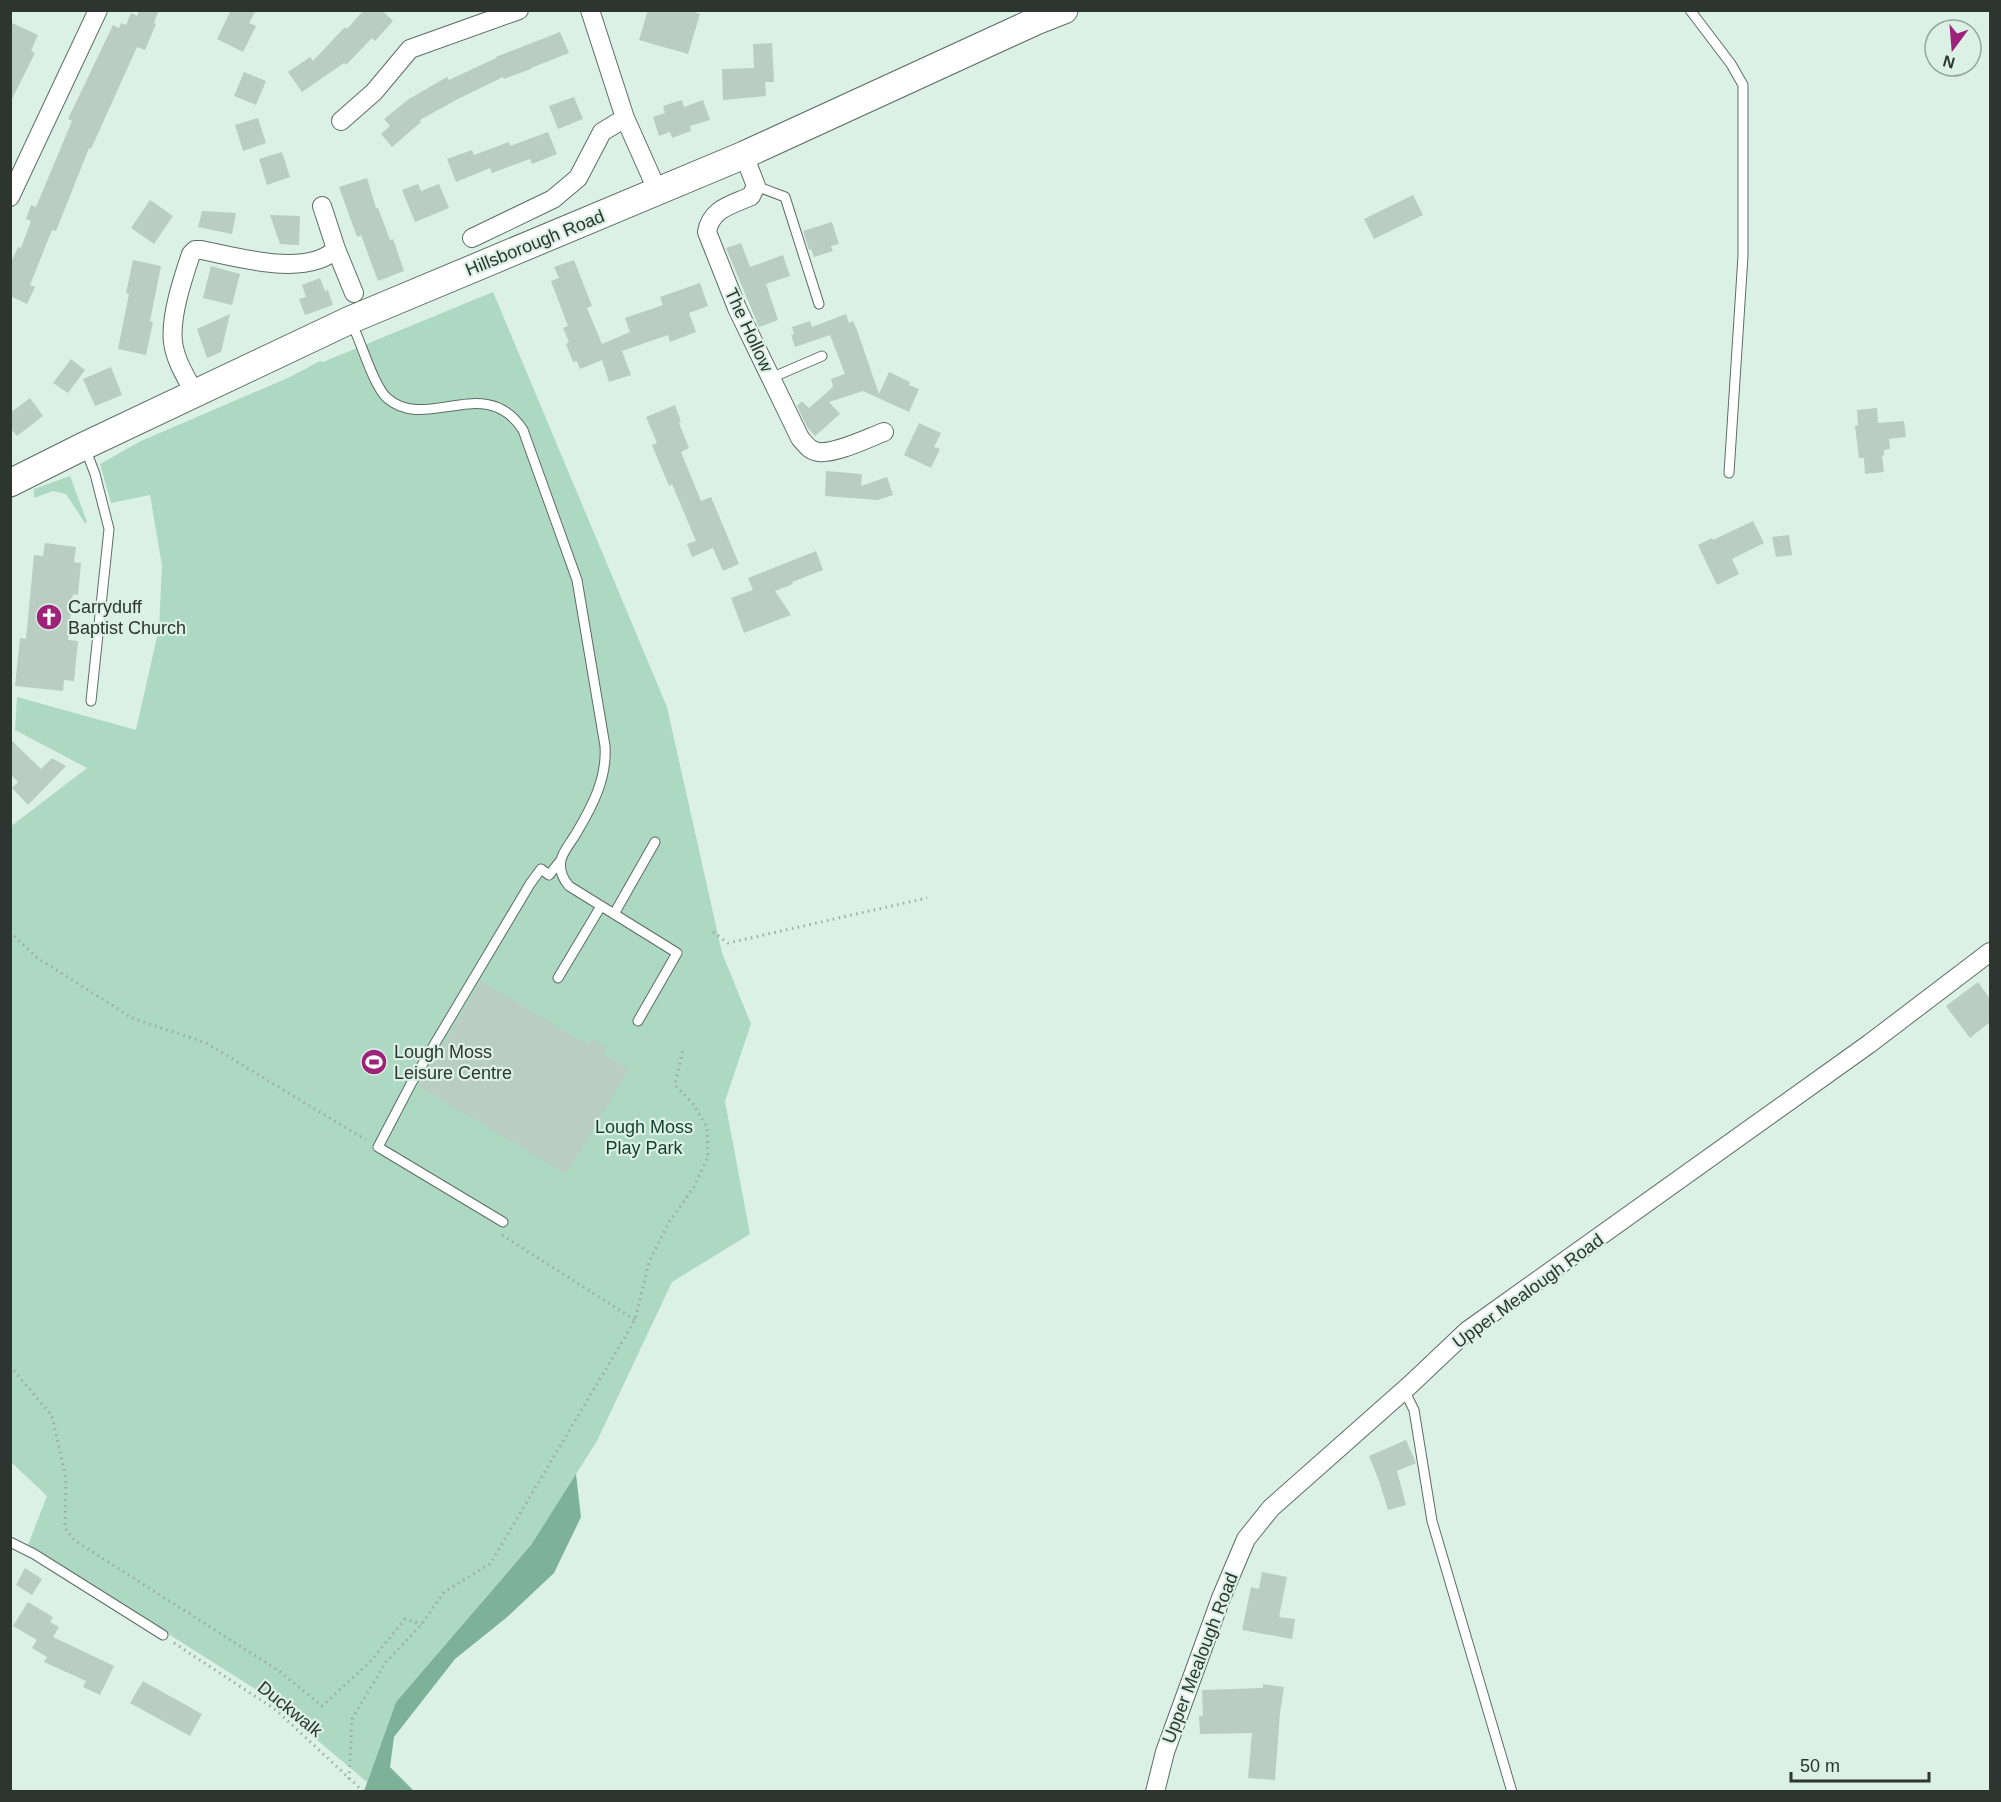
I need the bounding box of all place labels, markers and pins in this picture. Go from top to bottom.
place label: Carryduff Baptist Church [68,597,186,638]
church icon: Carryduff Baptist Church [34,602,64,632]
place label: Lough Moss Leisure Centre [394,1042,512,1083]
sports icon: Lough Moss Leisure Centre [359,1047,389,1077]

